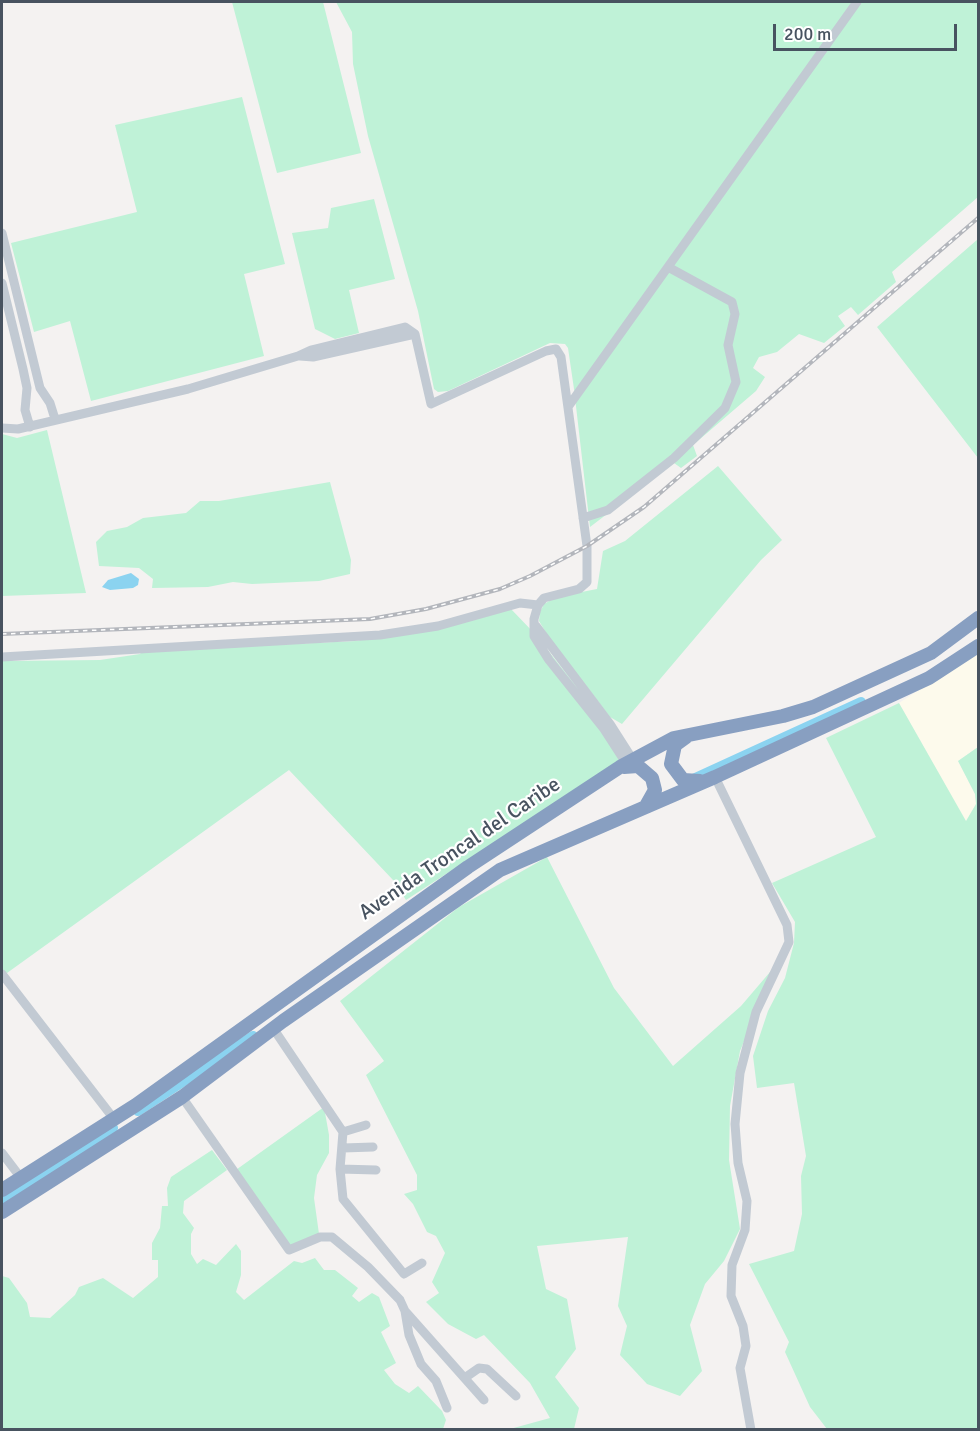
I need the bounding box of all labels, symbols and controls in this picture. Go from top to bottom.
scale bar [776,12,960,50]
text: 200 m [784,23,831,45]
street label: Avenida Troncal del Caribe [355,772,565,926]

